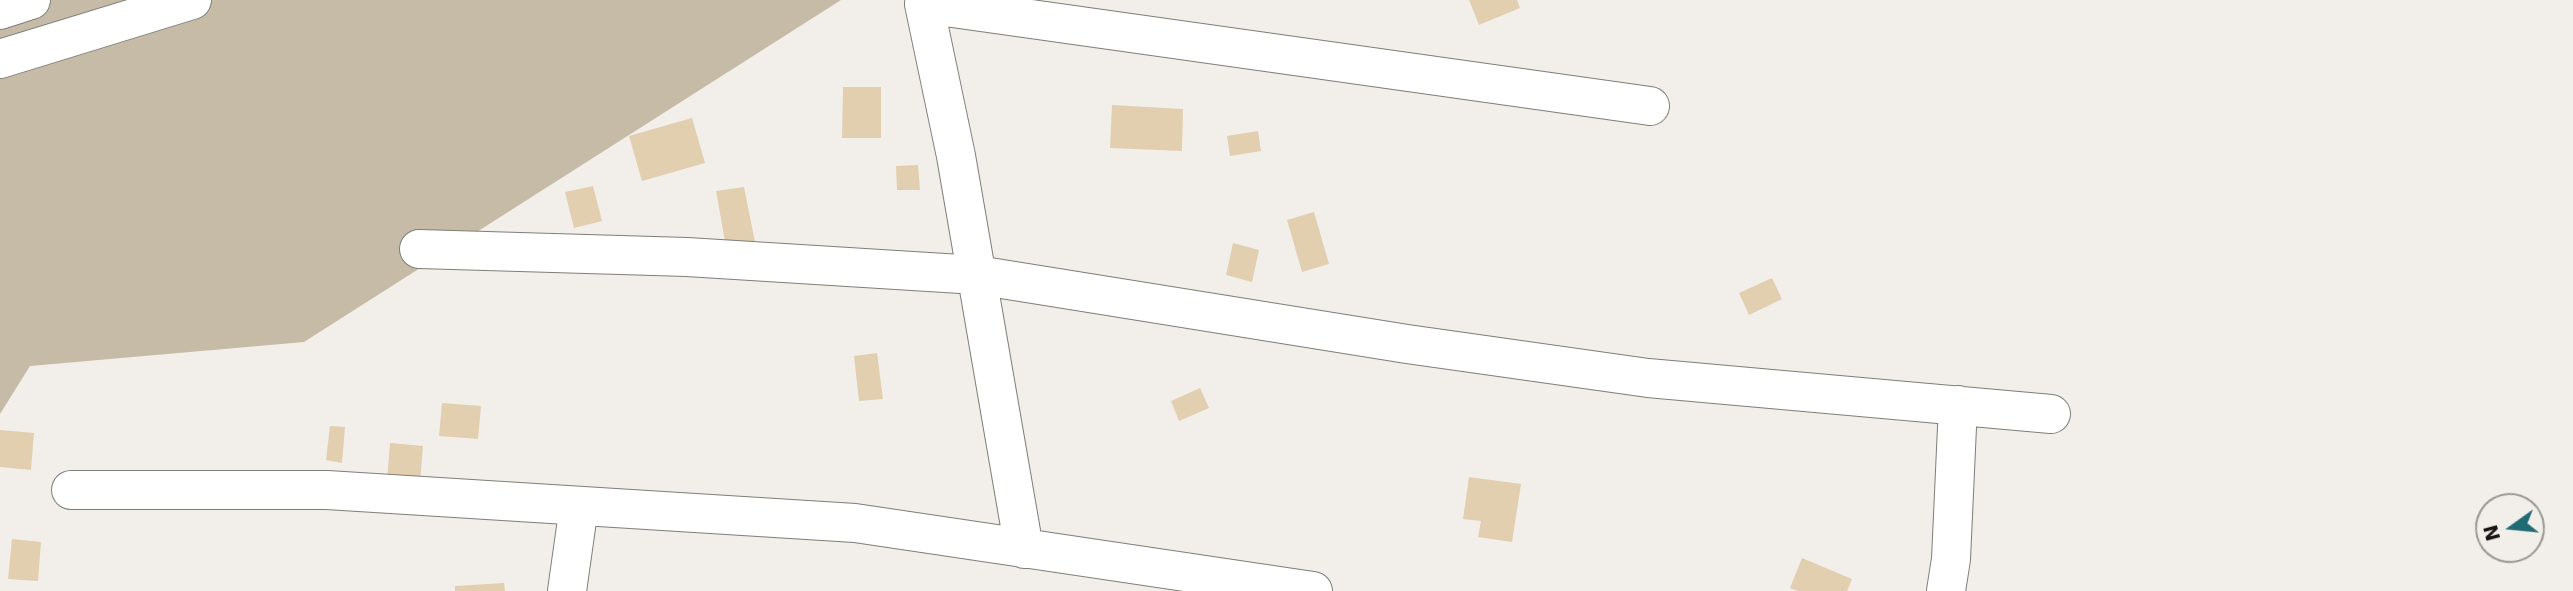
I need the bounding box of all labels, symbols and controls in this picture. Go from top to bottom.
north arrow [2475,493,2545,563]
text: N [2479,522,2504,543]

